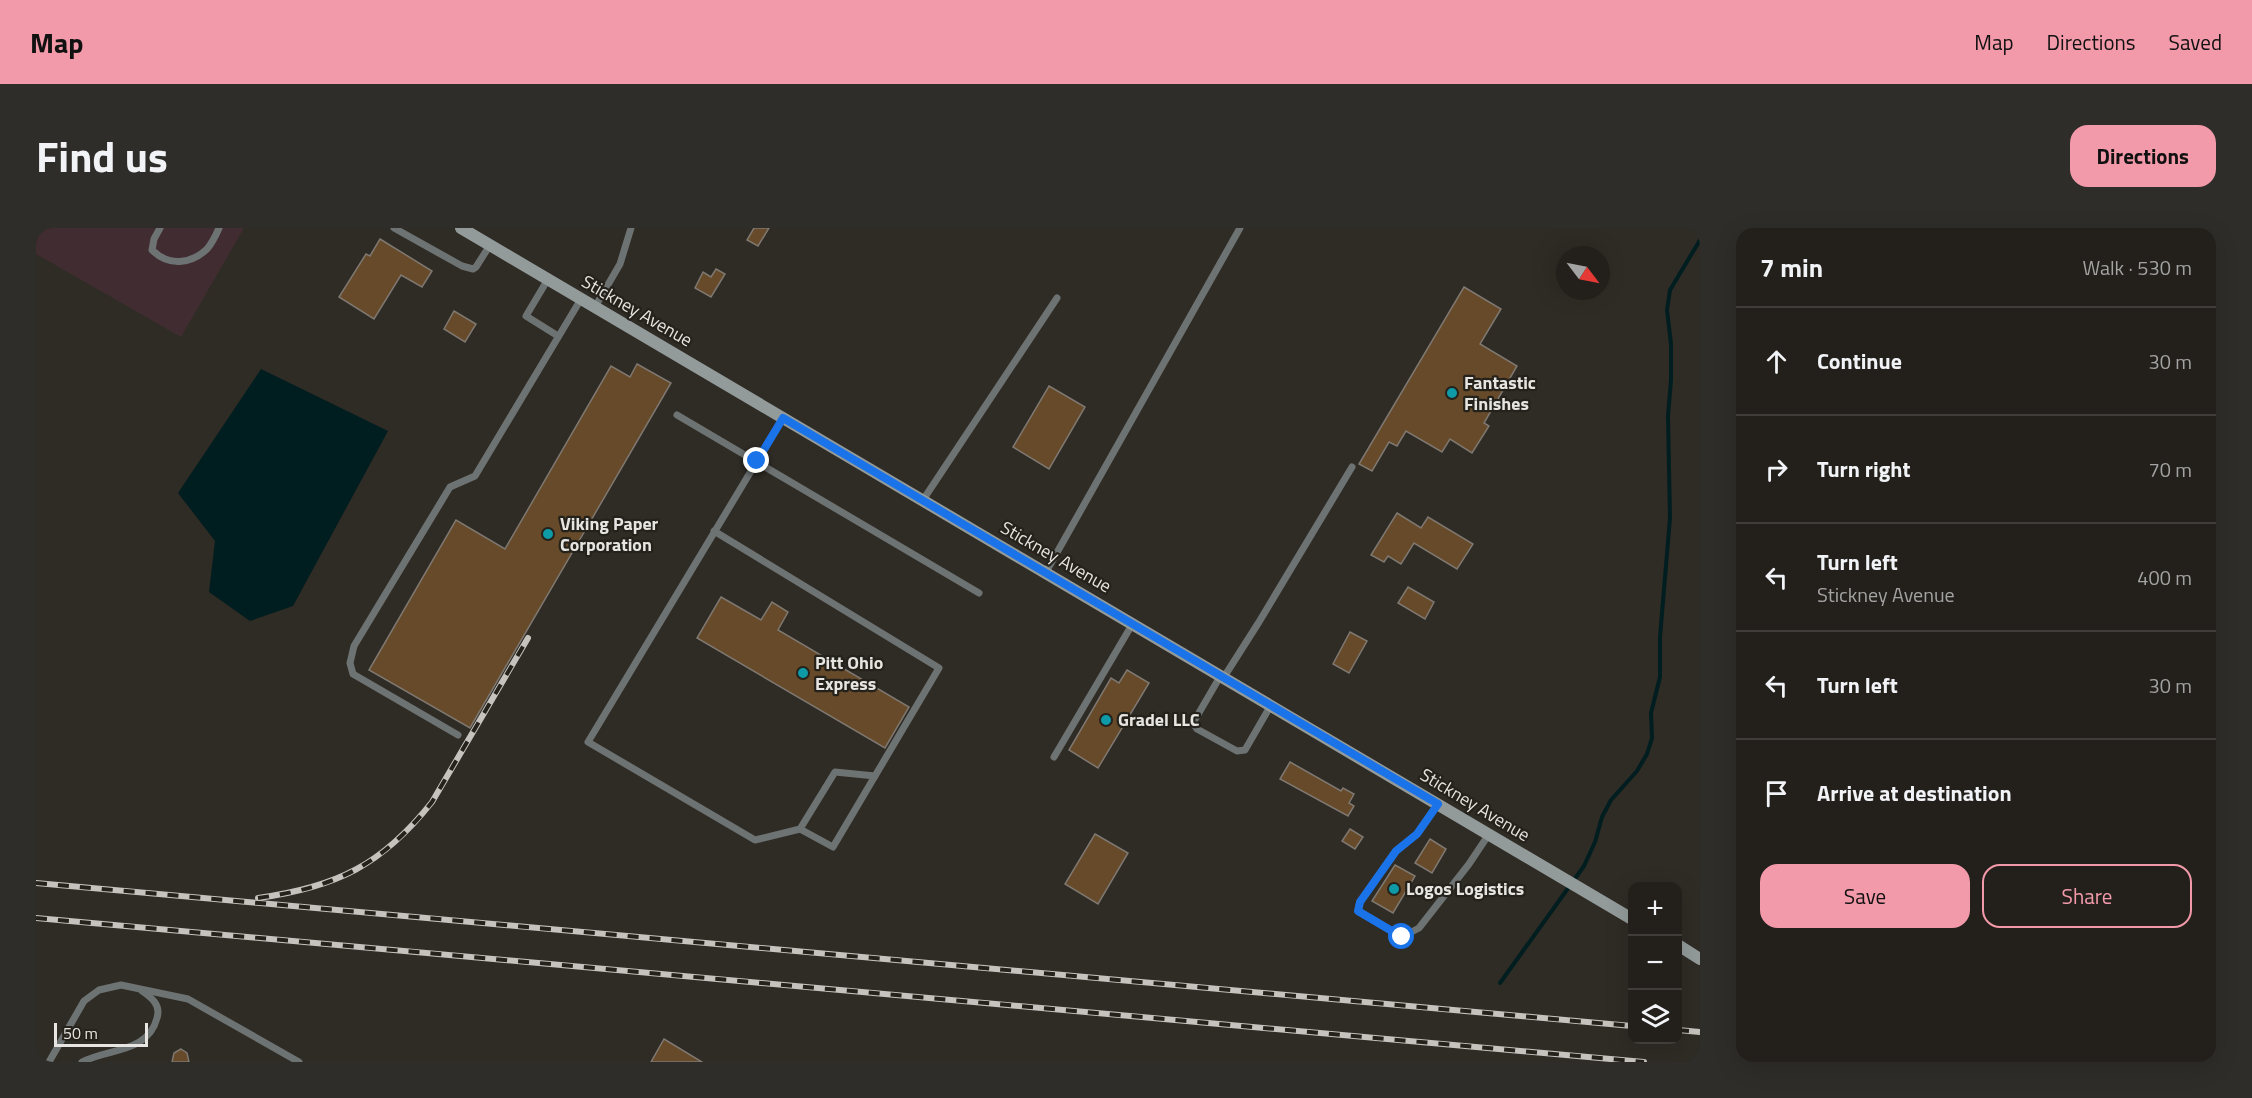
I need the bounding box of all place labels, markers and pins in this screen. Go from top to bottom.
place label: Fantastic Finishes [1464,369,1536,417]
marker: Fantastic Finishes [1445,386,1459,400]
place label: Viking Paper Corporation [560,510,659,558]
marker: Viking Paper Corporation [541,527,555,541]
place label: Pitt Ohio Express [815,649,883,697]
marker: Pitt Ohio Express [796,666,810,680]
place label: Gradel LLC [1118,706,1200,733]
marker: Gradel LLC [1099,713,1113,727]
place label: Logos Logistics [1406,875,1524,902]
marker: Logos Logistics [1387,882,1401,896]

